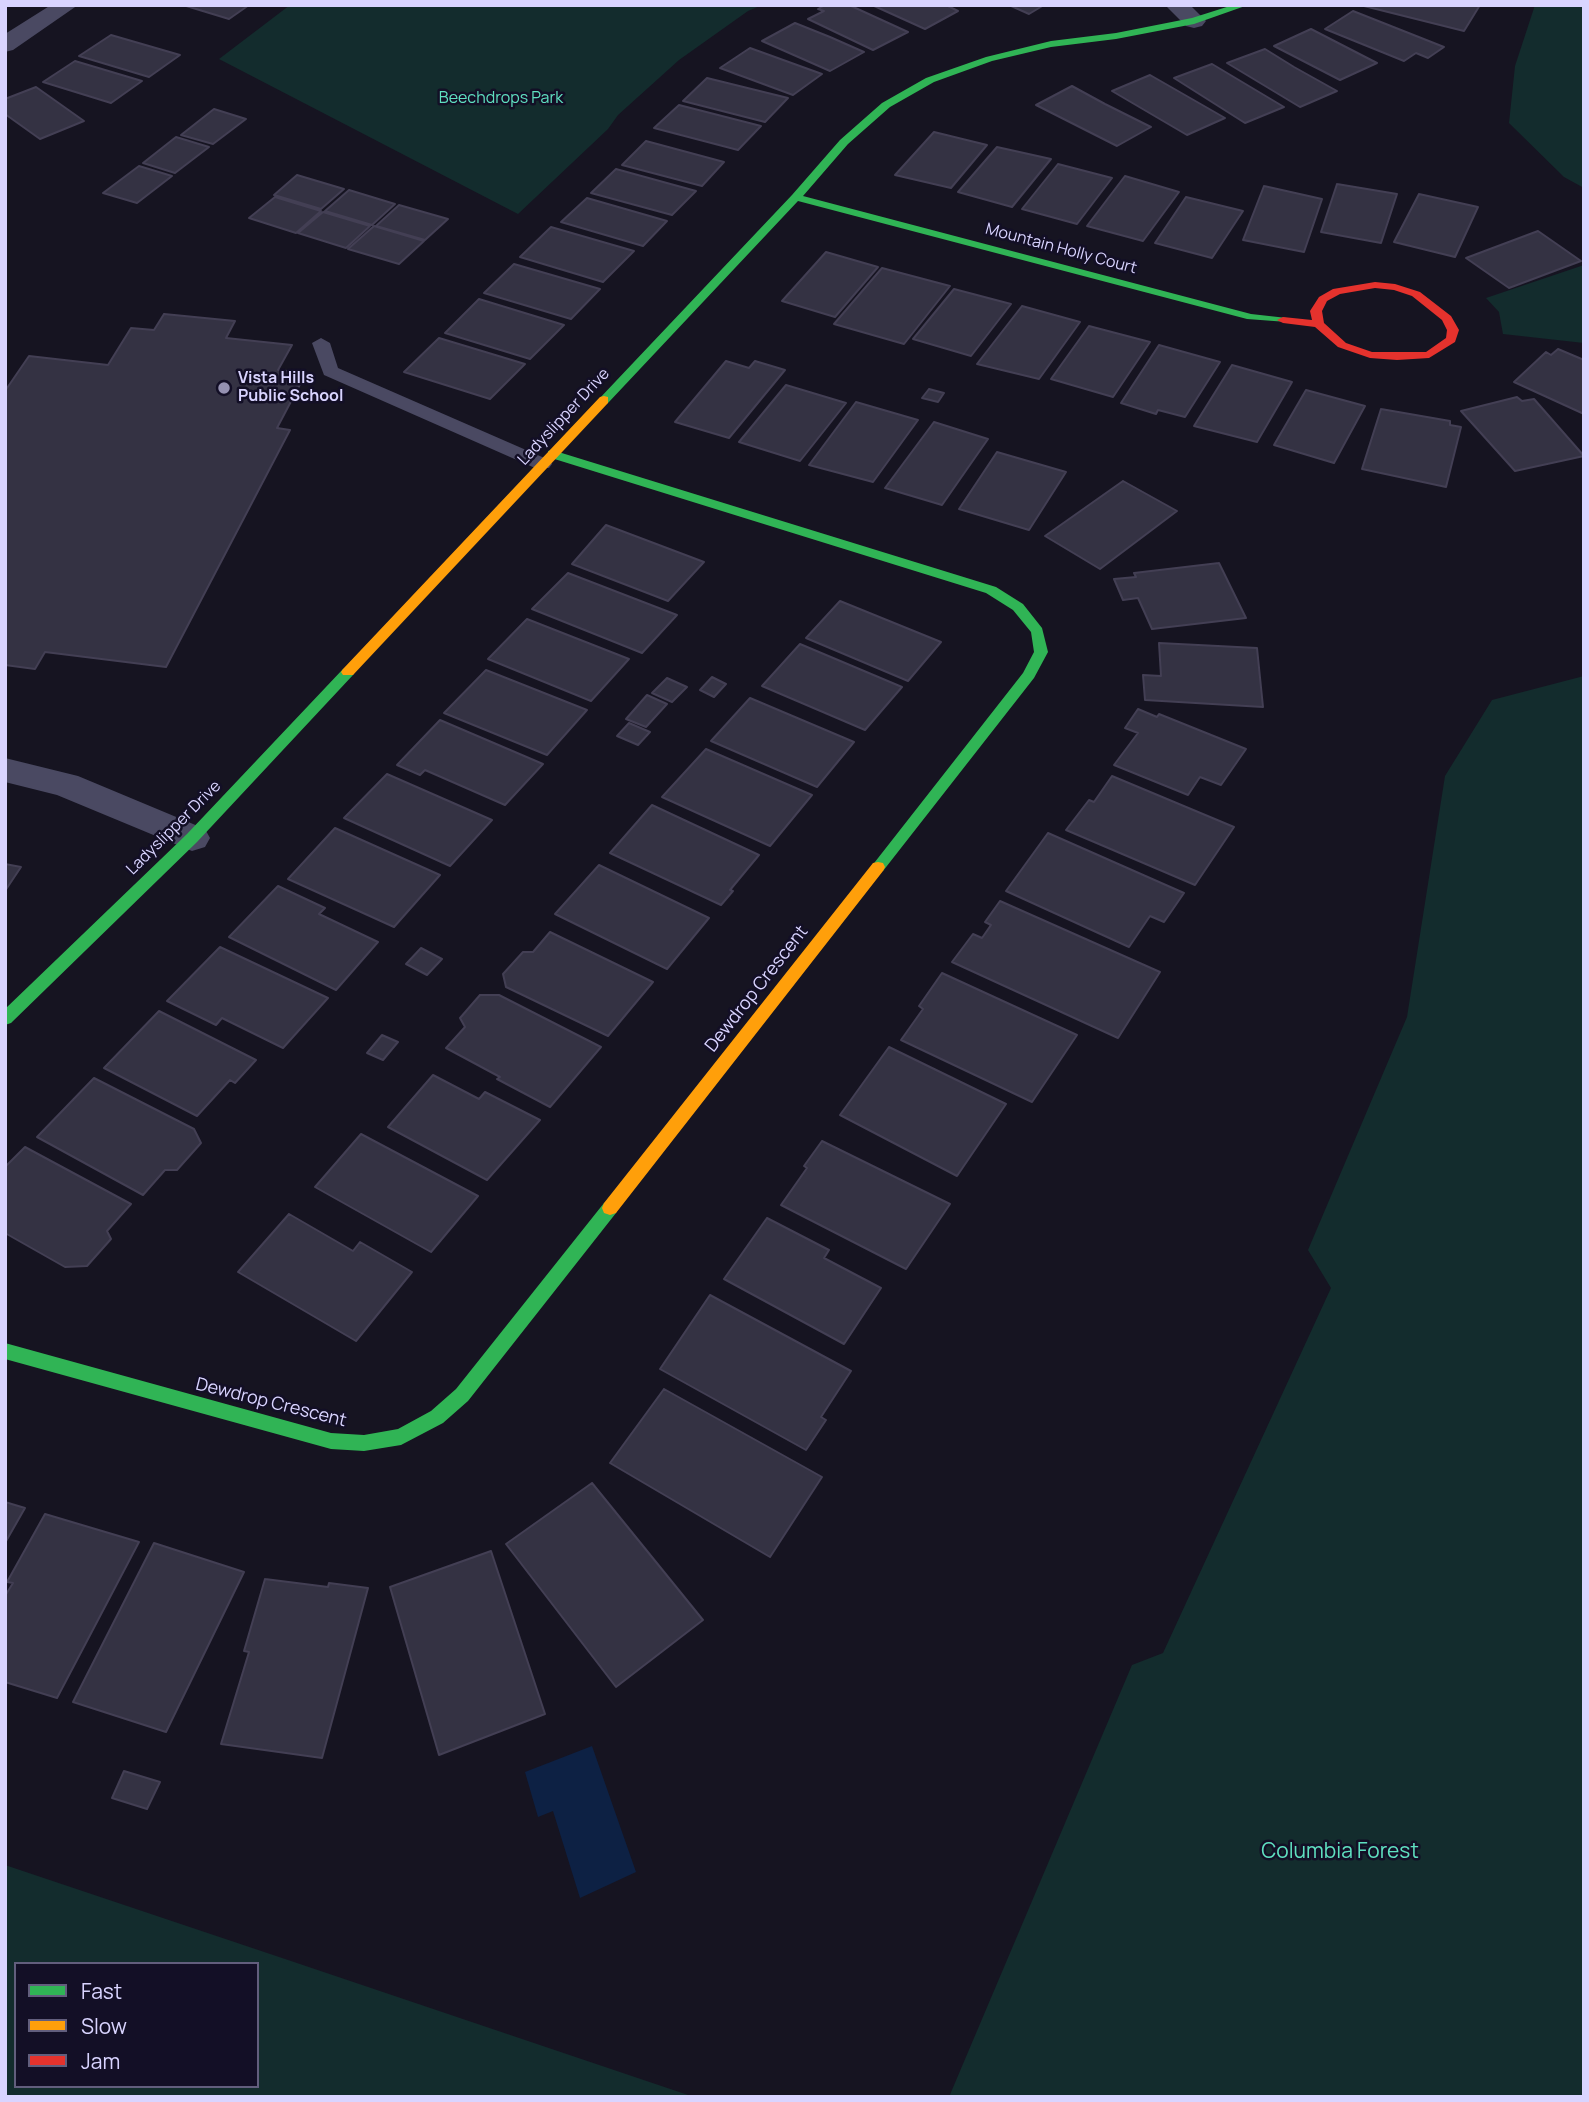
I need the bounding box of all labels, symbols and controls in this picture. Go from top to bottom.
park label: Beechdrops Park [439,89,563,109]
street label: Mountain Holly Court [983,220,1139,278]
street label: Ladyslipper Drive [514,365,614,469]
place label: Vista Hills Public School [238,369,343,407]
marker: Vista Hills Public School [216,380,232,396]
street label: Ladyslipper Drive [123,777,225,879]
street label: Dewdrop Crescent [701,921,813,1057]
street label: Dewdrop Crescent [193,1374,349,1432]
park label: Columbia Forest [1261,1839,1419,1865]
legend [14,1962,259,2088]
text: Fast [81,1977,122,2005]
text: Slow [81,2012,127,2040]
text: Jam [81,2047,120,2075]

